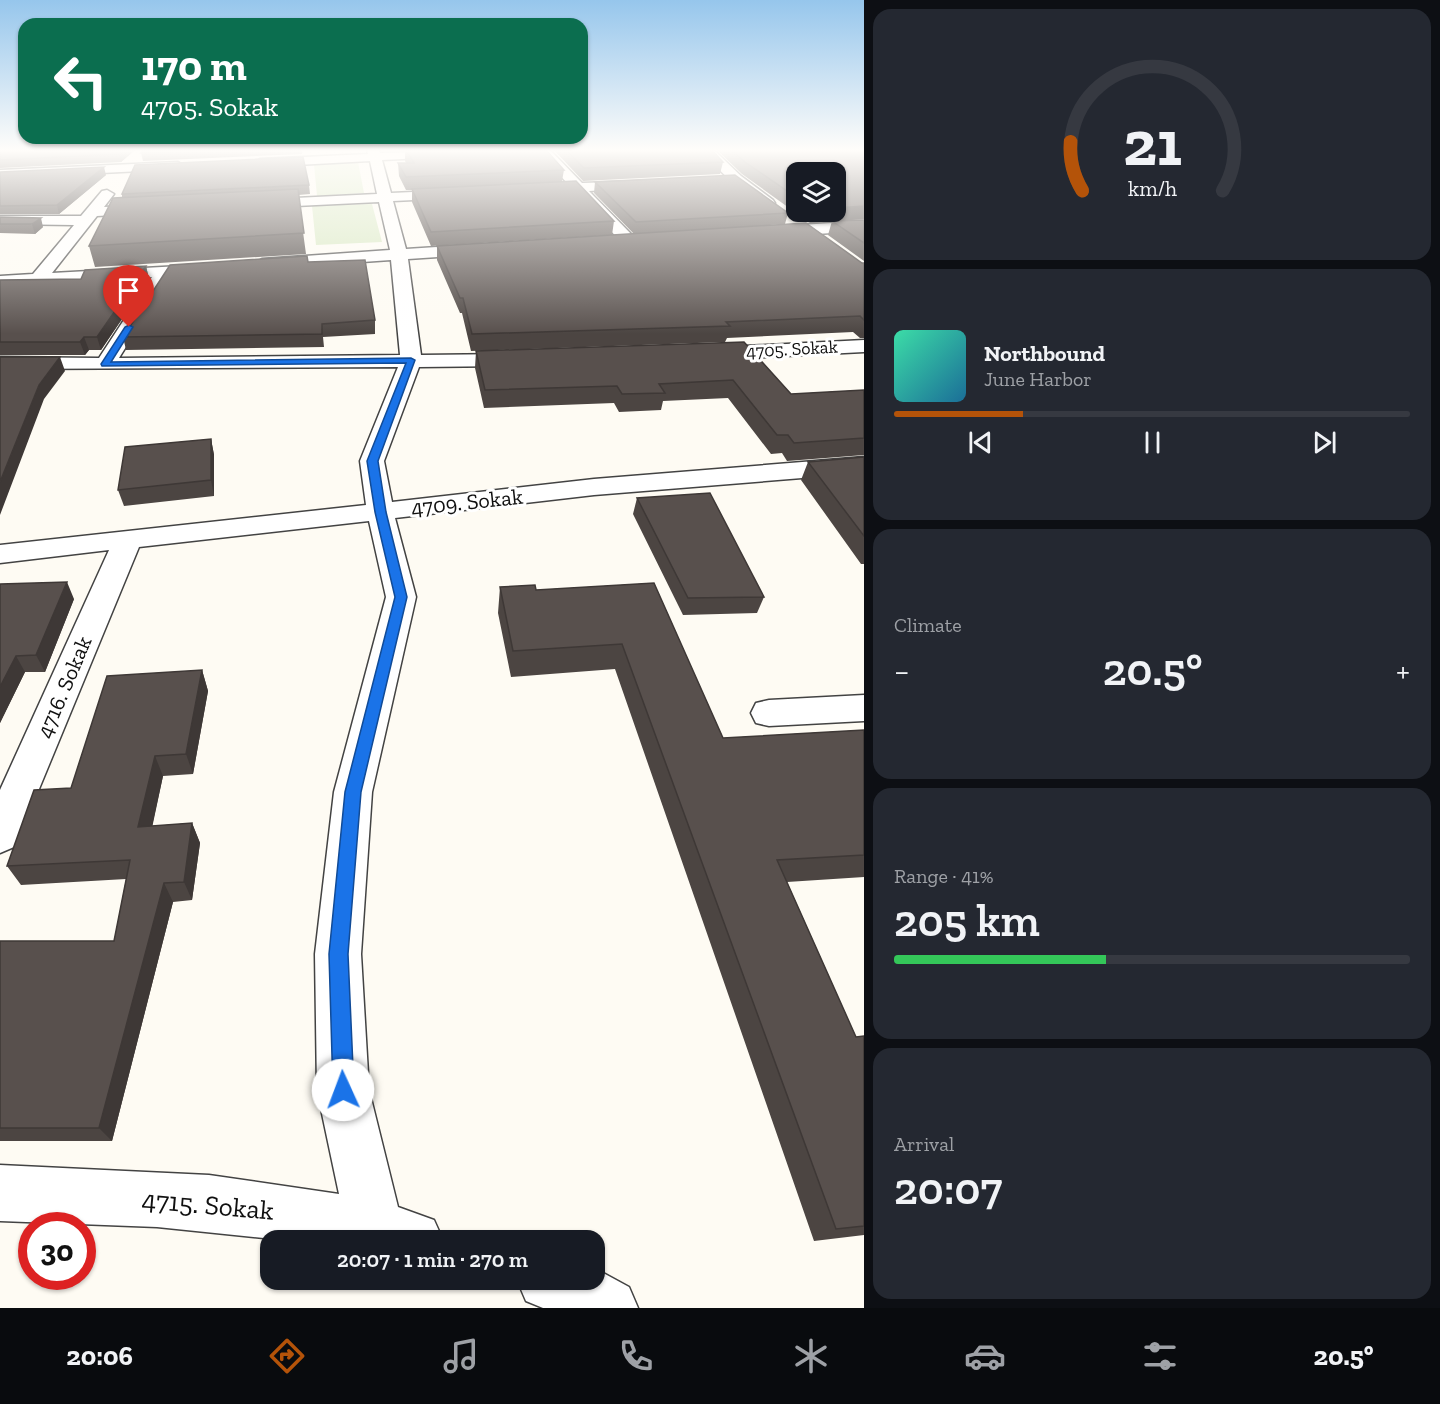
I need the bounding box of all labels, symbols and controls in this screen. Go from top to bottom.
text: 170 m [141,40,247,91]
icon: left [42,42,120,120]
text: 4705. Sokak [141,91,278,123]
text: 21 [1123,107,1181,182]
map controls [786,162,846,222]
button: layers [786,162,846,222]
text: km/h [1128,177,1176,202]
pin [103,265,154,327]
icon: arrive [112,274,145,307]
street label: 4705. Sokak [746,336,839,362]
text: Northbound [984,340,1105,367]
text: June Harbor [984,367,1092,391]
icon: previous [964,426,997,459]
icon: pause [1136,426,1169,459]
icon: next [1308,426,1341,459]
street label: 4709. Sokak [410,483,525,521]
text: Climate [894,613,962,637]
street label: 4716. Sokak [30,632,98,742]
text: 20.5° [1103,643,1203,697]
text: − [894,651,909,690]
text: + [1396,651,1410,690]
text: Range · 41% [894,864,994,888]
text: 205 km [894,894,1040,948]
position arrow [311,1058,375,1122]
text: Arrival [894,1132,954,1156]
text: 20:07 [894,1162,1002,1216]
street label: 4715. Sokak [141,1183,275,1227]
speed limit sign: 30 [18,1212,96,1290]
text: 20:07 · 1 min · 270 m [337,1246,528,1273]
icon: directions [266,1335,308,1377]
icon: music [440,1335,482,1377]
icon: phone [615,1335,657,1377]
icon: climate [790,1335,832,1377]
icon: car [964,1335,1006,1377]
icon: filters [1139,1335,1181,1377]
text: 20:06 [66,1340,133,1372]
text: 20.5° [1313,1340,1374,1372]

